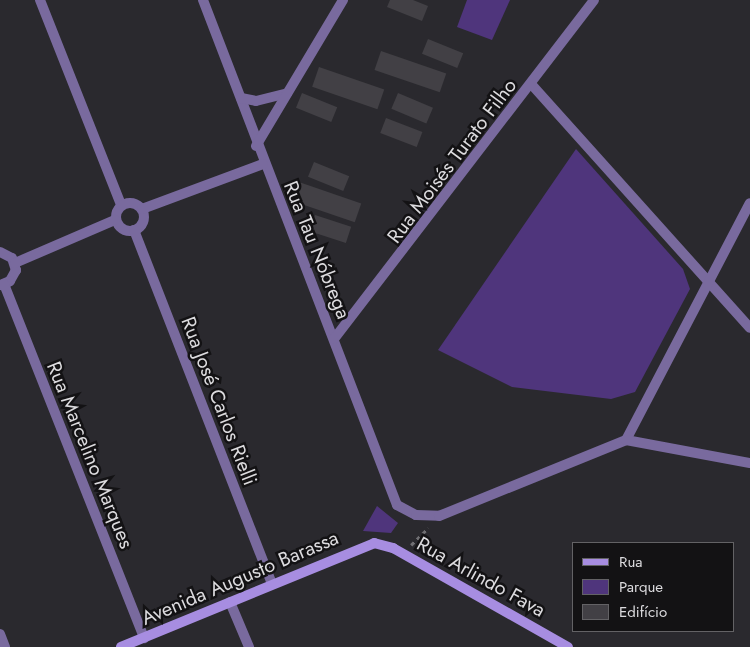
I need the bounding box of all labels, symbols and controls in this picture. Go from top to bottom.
street label: Rua Moisés Turato Filho [382,74,522,248]
street label: Rua Tau Nóbrega [278,178,356,322]
street label: Rua José Carlos Rielli [176,313,262,489]
street label: Rua Marcelino Marques [42,358,138,552]
street label: Avenida Augusto Barassa [138,526,342,630]
street label: Rua Arlindo Fava [412,532,550,622]
legend [572,542,735,632]
text: Rua [619,551,643,573]
text: Parque [619,576,663,598]
text: Edifício [619,601,667,623]

